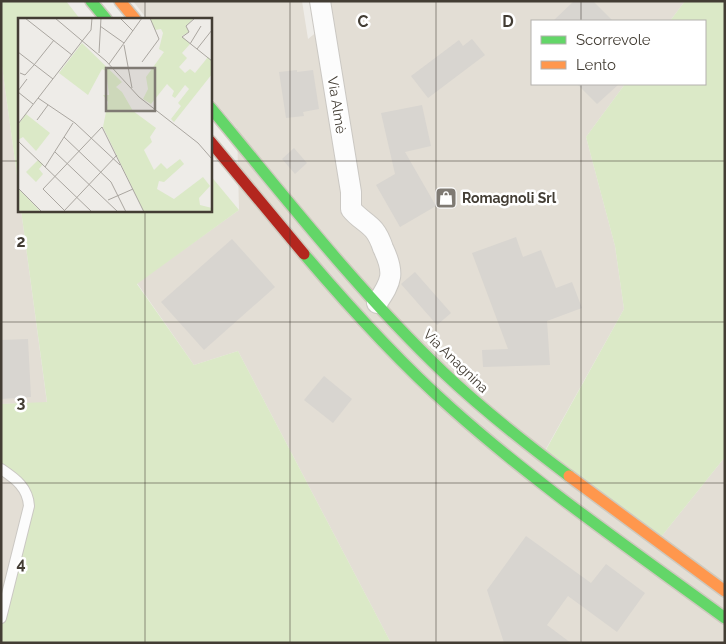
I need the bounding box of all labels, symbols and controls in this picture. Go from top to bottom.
text: C [358,12,369,31]
text: D [502,12,514,31]
inset map [18,18,211,211]
legend [531,20,706,85]
text: Scorrevole [576,31,651,49]
text: Lento [576,56,616,74]
street label: Via Almè [325,75,349,135]
shop icon: Romagnoli Srl [434,186,458,210]
place label: Romagnoli Srl [462,190,557,206]
text: 2 [16,232,26,251]
street label: Via Anagnina [420,326,492,396]
text: 3 [17,393,26,412]
text: 4 [16,554,26,573]

